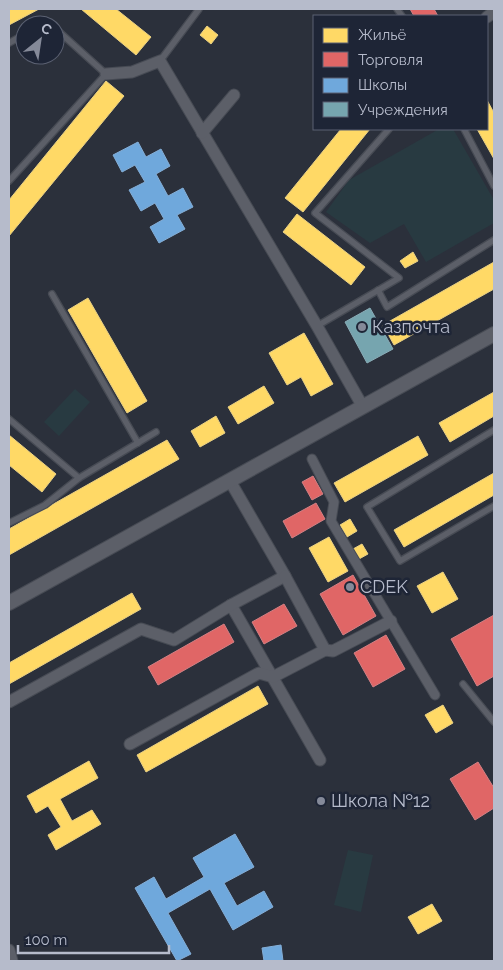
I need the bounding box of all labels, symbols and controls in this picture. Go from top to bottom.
north arrow [15,15,65,65]
legend [313,15,488,130]
text: С [38,19,55,38]
text: Жильё [358,26,407,44]
text: Торговля [358,51,423,69]
text: Школы [358,76,407,94]
text: Учреждения [358,101,448,119]
place label: Казпочта [372,316,450,337]
marker: Казпочта [356,321,368,333]
place label: CDEK [360,576,408,597]
marker: CDEK [344,581,356,593]
place label: Школа №12 [331,790,430,811]
marker: Школа №12 [315,795,327,807]
scale bar [18,922,169,954]
text: 100 m [25,931,67,949]

